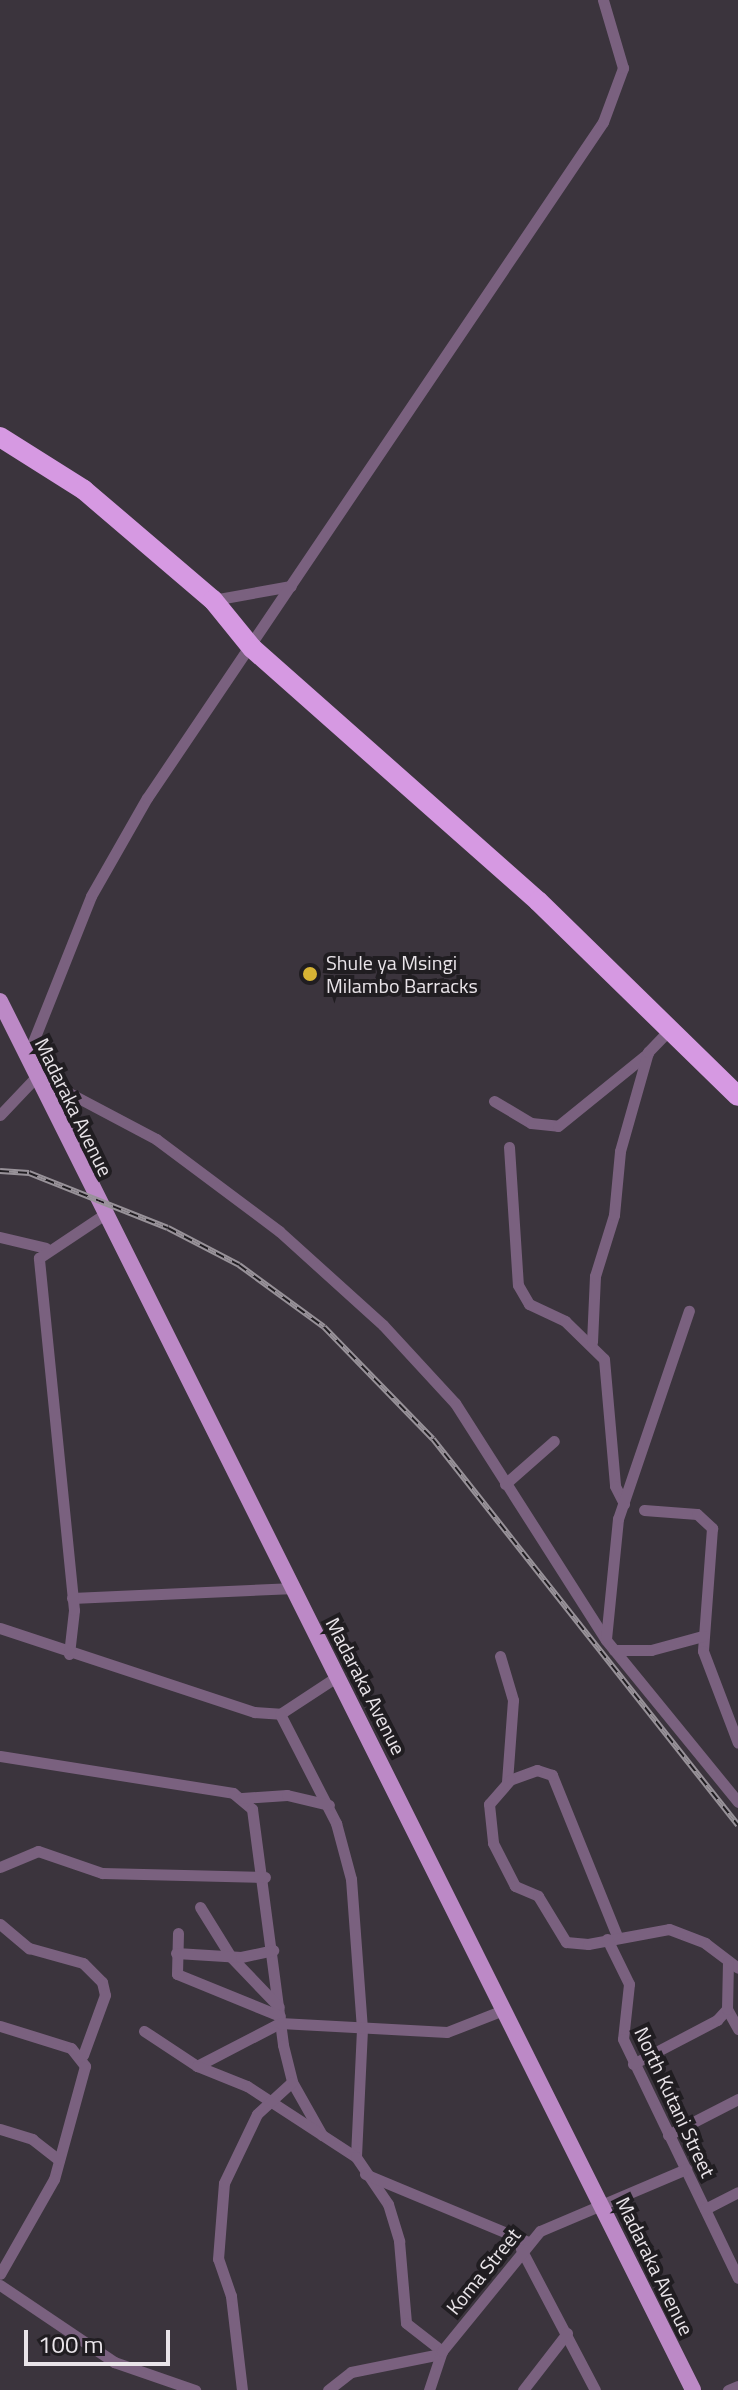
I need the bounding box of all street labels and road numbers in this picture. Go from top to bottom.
street label: Madaraka Avenue [30,1034,118,1180]
street label: Madaraka Avenue [321,1613,411,1759]
street label: North Kutani Street [630,2023,720,2181]
street label: Madaraka Avenue [611,2193,699,2339]
street label: Koma Street [441,2223,525,2319]

